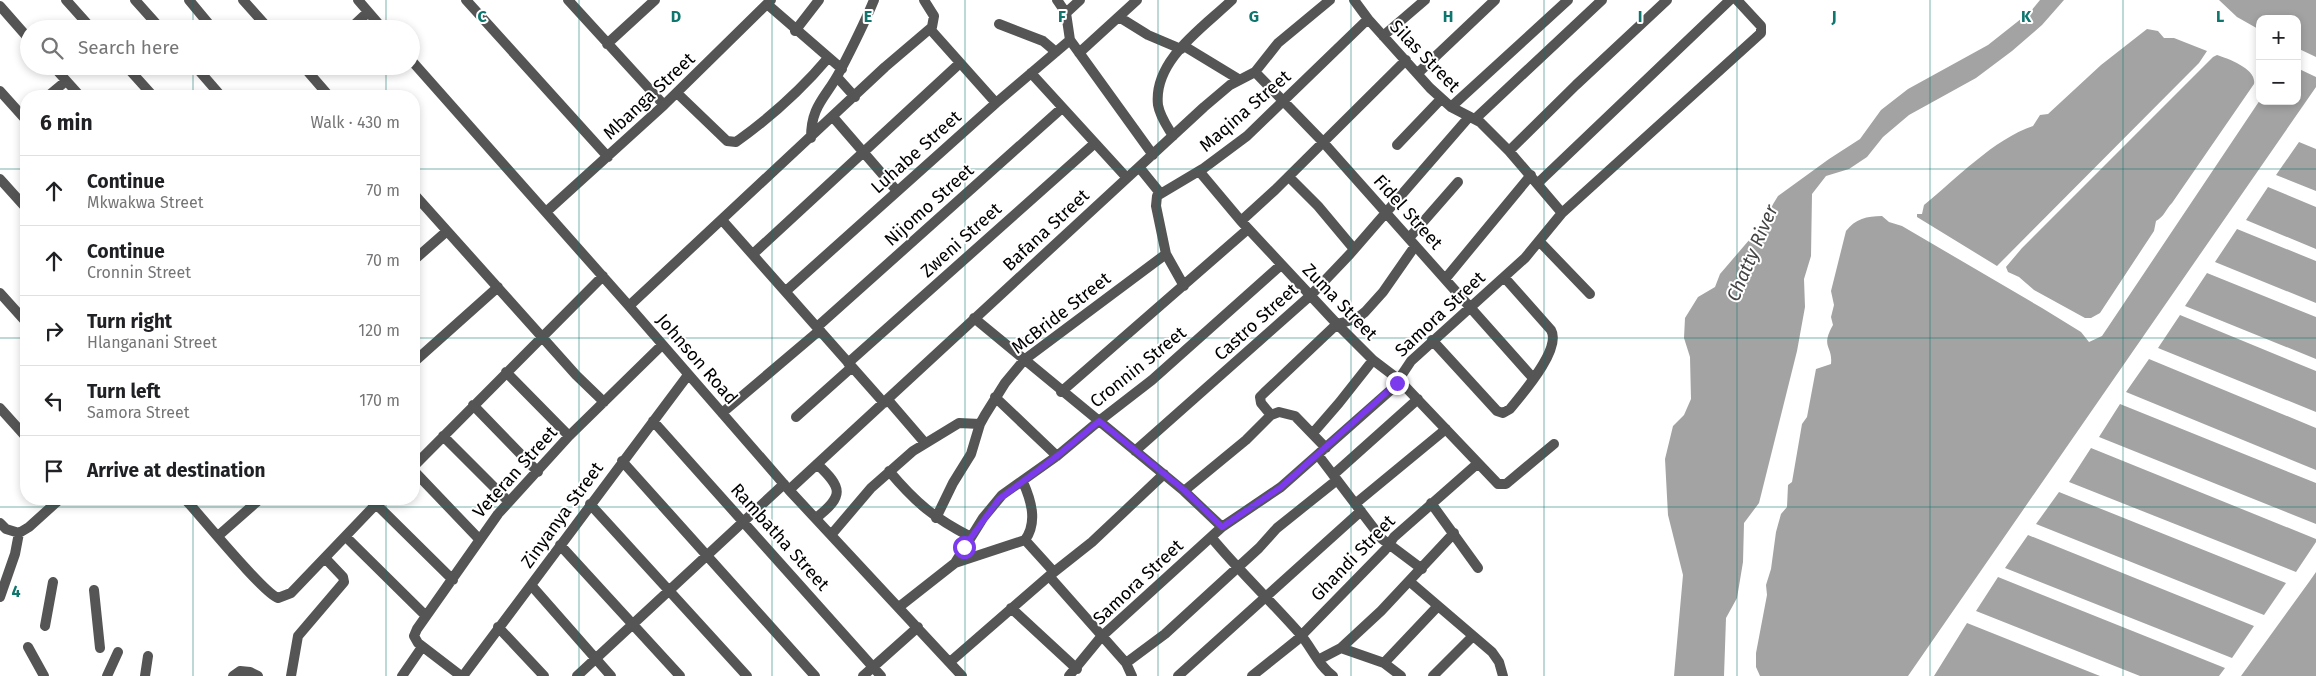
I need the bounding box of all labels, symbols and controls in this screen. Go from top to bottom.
text: C [477,7,487,26]
text: D [671,7,681,26]
text: E [864,7,872,26]
text: F [1058,7,1066,26]
text: G [1249,7,1259,26]
text: H [1443,7,1453,26]
text: I [1638,7,1642,26]
text: J [1830,7,1837,26]
text: K [2021,7,2032,26]
text: L [2216,7,2224,26]
street label: Silas Street [1385,15,1465,97]
map controls [2256,15,2301,105]
button: + [2256,15,2301,60]
search box [20,20,420,75]
icon: search [38,34,66,62]
text: Search here [78,36,179,59]
street label: Mbanga Street [599,48,700,144]
button: − [2256,60,2301,105]
street label: Maqina Street [1195,65,1295,157]
street label: Luhabe Street [866,105,966,198]
text: 6 min [40,110,93,136]
text: Walk · 430 m [310,113,400,132]
street label: Nijomo Street [880,159,979,251]
text: Continue [87,170,165,193]
street label: Fidel Street [1369,170,1448,254]
icon: ahead [40,177,68,205]
text: 70 m [366,181,400,200]
street label: Bafana Street [998,184,1094,276]
text: Mkwakwa Street [87,193,203,212]
street label: Zweni Street [916,198,1006,282]
water label: Chatty River [1721,201,1783,305]
text: Continue [87,240,165,263]
icon: ahead [40,247,68,275]
text: 70 m [366,251,400,270]
street label: Zuma Street [1298,259,1382,345]
text: Cronnin Street [87,263,191,282]
street label: Samora Street [1390,266,1490,361]
street label: McBride Street [1007,267,1115,359]
street label: Castro Street [1210,278,1303,365]
street label: Johnson Road [652,309,742,409]
text: Turn right [87,310,172,333]
icon: right [40,317,68,345]
text: 120 m [358,321,400,340]
street label: Cronnin Street [1086,321,1191,412]
text: Hlanganani Street [87,333,217,352]
route end [1386,372,1409,395]
text: Turn left [87,380,161,403]
icon: left [40,387,68,415]
text: 170 m [359,391,400,410]
text: Samora Street [87,403,189,422]
street label: Veteran Street [468,421,562,522]
icon: arrive [40,457,68,485]
street label: Zinyanya Street [516,457,608,572]
text: Arrive at destination [87,459,266,482]
street label: Rambatha Street [726,479,834,596]
street label: Ghandi Street [1306,510,1400,606]
street label: Samora Street [1088,534,1188,629]
route start [953,536,976,559]
text: 4 [11,582,21,601]

